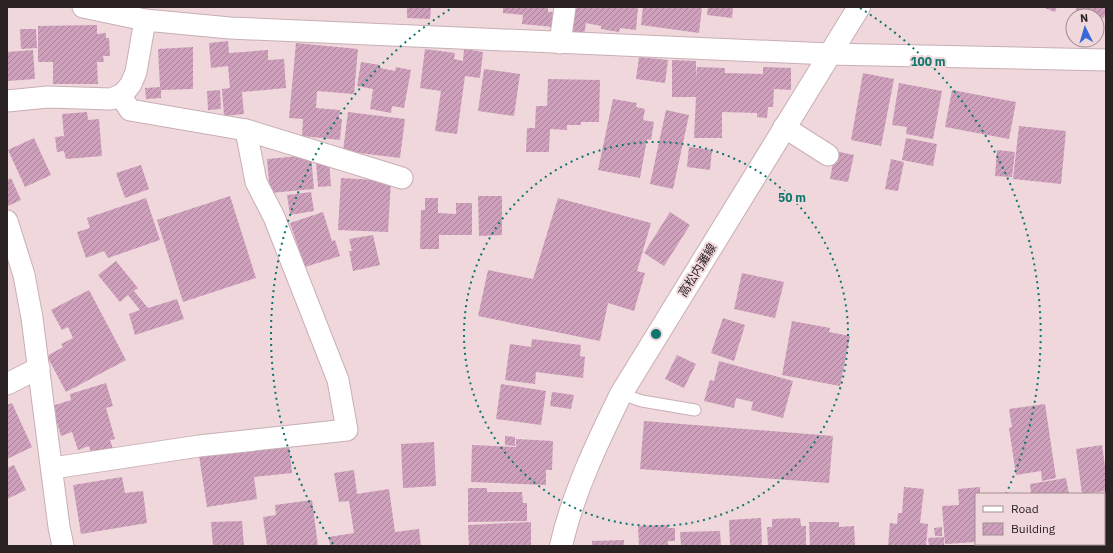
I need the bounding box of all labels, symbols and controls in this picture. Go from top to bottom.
north arrow [1065,8,1105,48]
text: N [1080,11,1089,25]
text: 100 m [910,54,946,69]
text: 50 m [778,190,806,205]
street label: 高松内灘線 [675,241,719,299]
centre of rings [649,327,663,341]
legend [975,493,1105,545]
text: Road [1011,501,1039,516]
text: Building [1011,521,1056,536]

